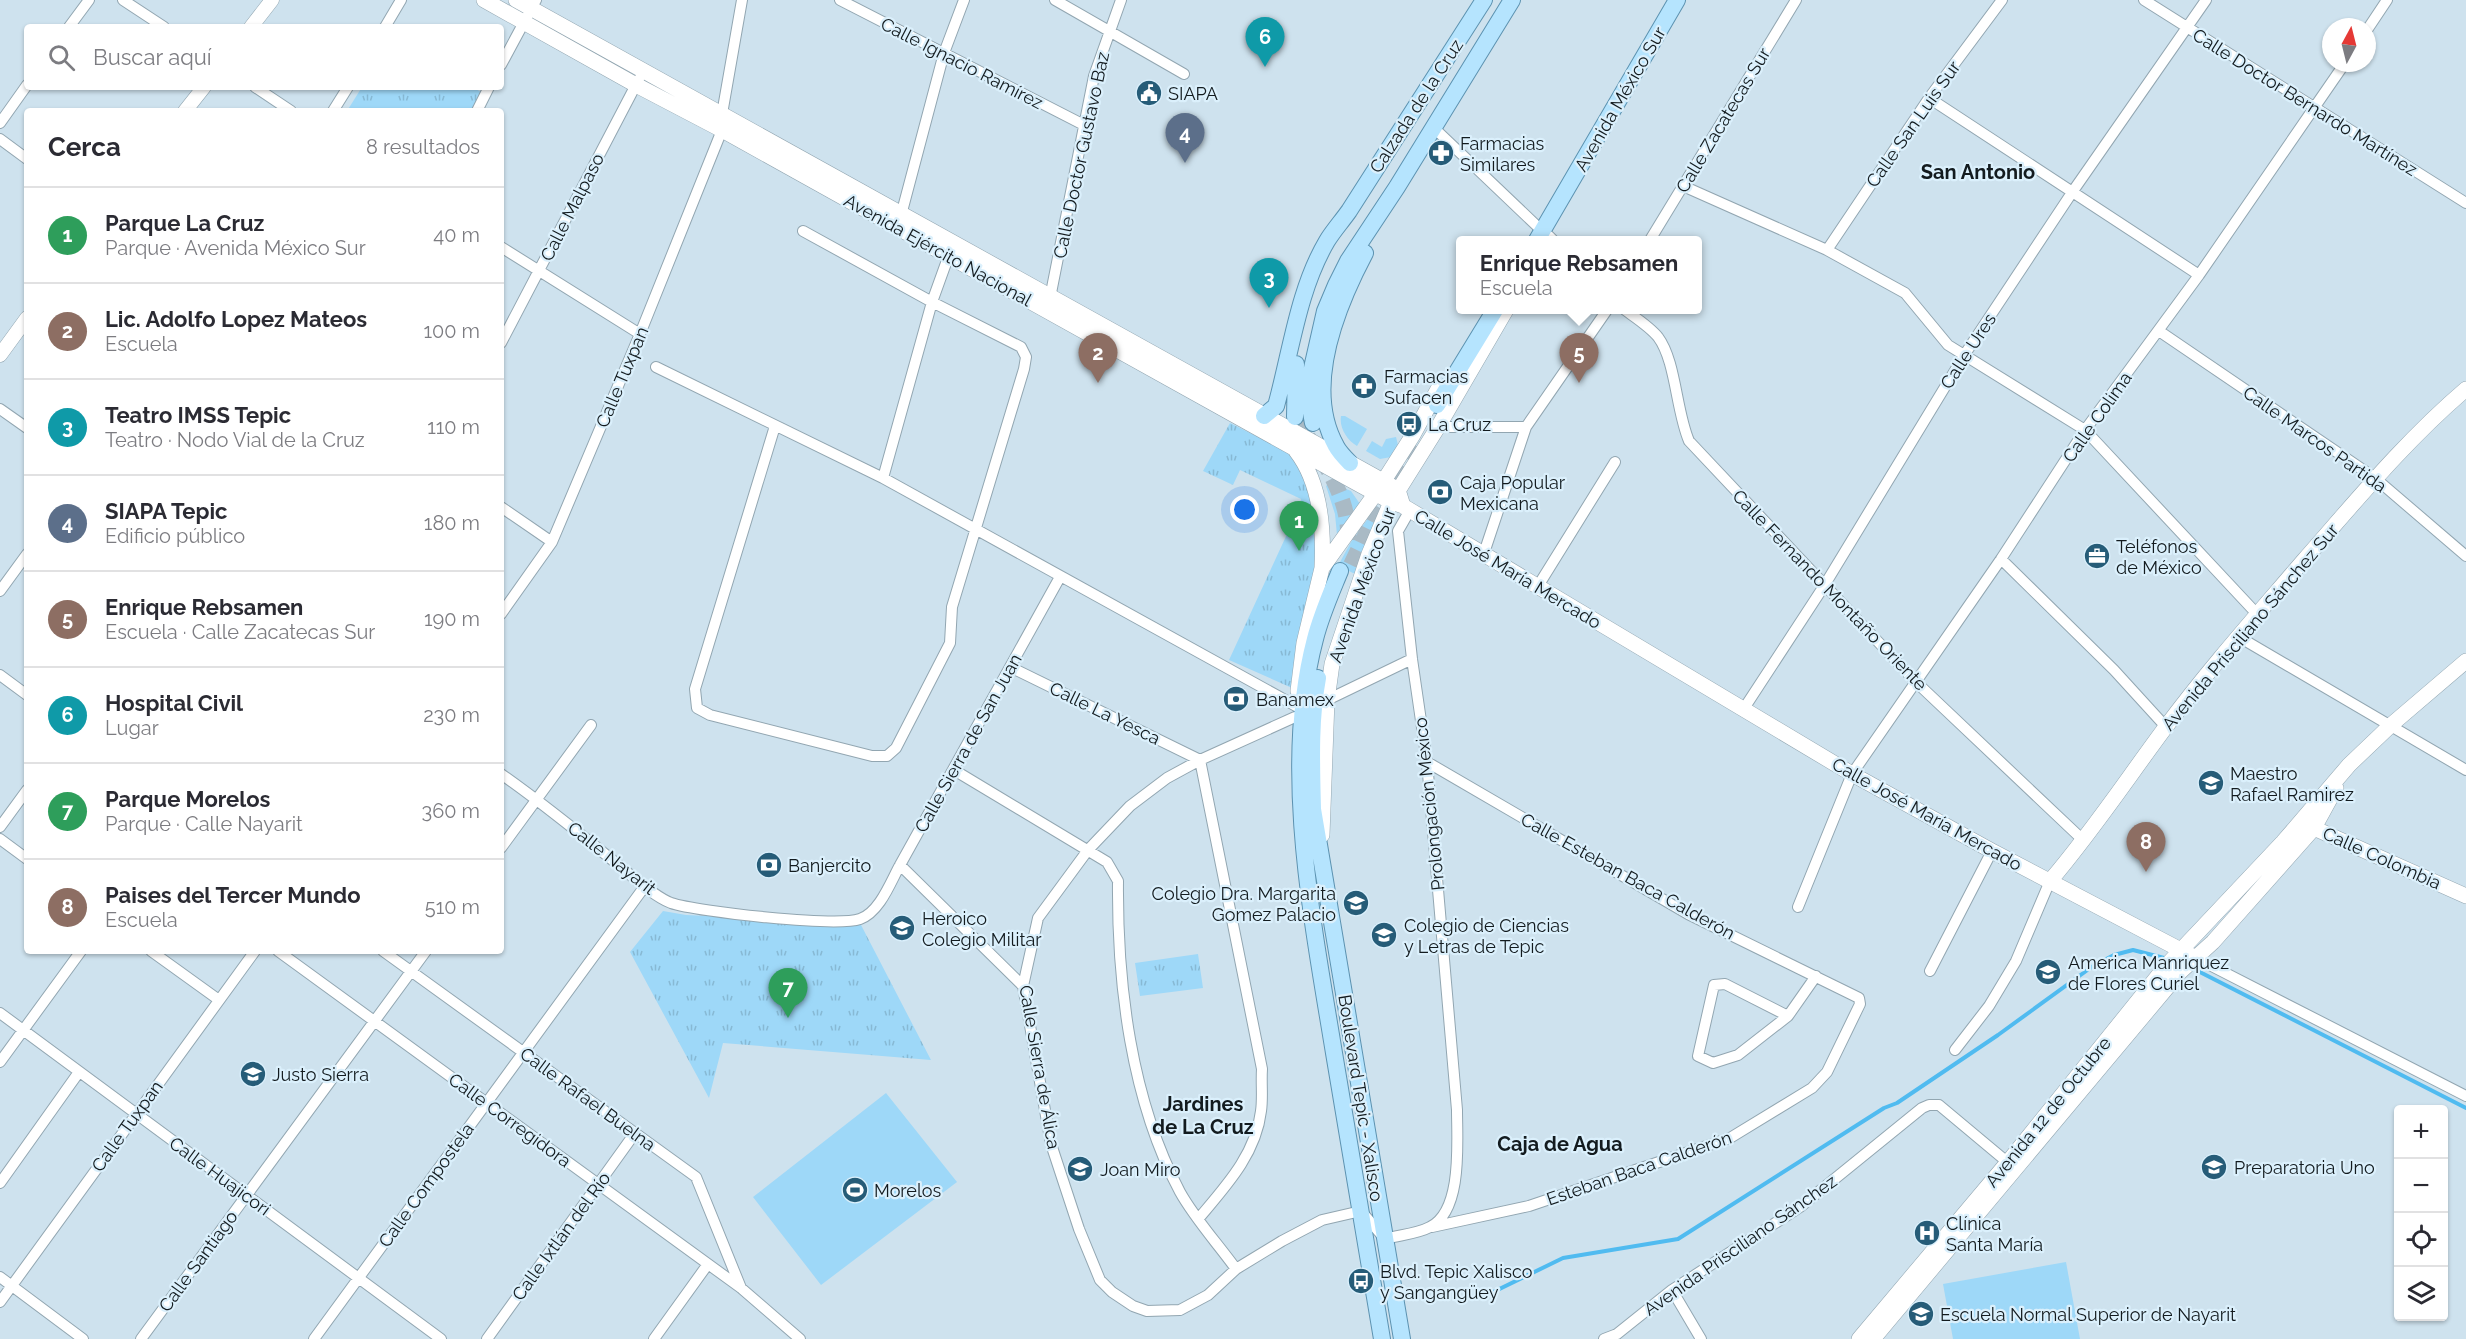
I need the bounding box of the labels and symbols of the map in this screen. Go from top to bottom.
street label: Calle Ignacio Ramírez [877,13,1047,113]
pin: 6 [1246,17,1284,67]
north arrow [2322,18,2376,72]
street label: Avenida México Sur [1570,22,1670,175]
street label: Calle Doctor Bernardo Martínez [2189,24,2421,180]
street label: Calzada de la Cruz [1365,35,1467,177]
street label: Calle Zacatecas Sur [1671,43,1775,196]
street label: Calle Doctor Gustavo Baz [1049,50,1113,260]
street label: Calle San Luis Sur [1862,56,1965,191]
public building icon: SIAPA [1134,78,1164,108]
place label: SIAPA [1168,83,1218,104]
pin: 4 [1166,114,1204,163]
place label: Farmacias Similares [1460,133,1545,175]
pharmacy icon: Farmacias Similares [1426,138,1456,168]
street label: Calle Malpaso [536,149,608,264]
district label: San Antonio [1921,160,2035,184]
street label: Avenida Ejército Nacional [840,190,1036,310]
pin: 3 [1250,258,1288,308]
street label: Calle Ures [1936,309,2000,393]
street label: Calle Tuxpan [591,324,653,430]
pin: 2 [1078,334,1118,383]
pin: 5 [1560,334,1598,383]
place label: Farmacias Sufacen [1384,366,1469,408]
street label: Calle Colima [2058,368,2136,466]
pharmacy icon: Farmacias Sufacen [1349,371,1379,401]
street label: Calle Marcos Partida [2239,381,2391,497]
bus stop icon: La Cruz [1394,409,1424,439]
place label: La Cruz [1428,414,1491,435]
place label: Caja Popular Mexicana [1460,472,1566,514]
bank icon: Caja Popular Mexicana [1425,477,1455,507]
street label: Calle Fernando Montaño Oriente [1728,485,1932,695]
your location [1230,495,1259,524]
pin: 1 [1280,502,1318,551]
street label: Avenida México Sur [1324,504,1400,665]
street label: Calle José María Mercado [1411,505,1605,633]
street label: Avenida Prisciliano Sánchez Sur [2157,519,2343,735]
place label: Teléfonos de México [2116,536,2202,578]
office icon: Teléfonos de México [2082,541,2112,571]
street label: Calle Sierra de San Juan [910,650,1026,836]
street label: Calle La Yesca [1046,677,1164,749]
bank icon: Banamex [1221,684,1251,714]
place label: Banamex [1256,689,1334,710]
street label: Prolongación México [1409,716,1449,892]
street label: Calle José María Mercado [1828,753,2026,875]
place label: Maestro Rafael Ramirez [2230,763,2354,805]
school or university icon: Maestro Rafael Ramirez [2196,768,2226,798]
street label: Calle Esteban Baca Calderón [1517,808,1739,944]
street label: Calle Nayarit [564,817,660,899]
pin: 8 [2126,822,2166,872]
street label: Calle Colombia [2320,823,2444,893]
bank icon: Banjercito [754,850,784,880]
place label: Banjercito [788,855,872,876]
place label: Colegio Dra. Margarita Gomez Palacio [1152,883,1336,925]
school or university icon: Colegio Dra. Margarita Gomez Palacio [1341,888,1371,918]
place label: Heroico Colegio Militar [922,908,1042,950]
school or university icon: Heroico Colegio Militar [887,913,917,943]
place label: Colegio de Ciencias y Letras de Tepic [1404,915,1569,957]
school or university icon: Colegio de Ciencias y Letras de Tepic [1369,920,1399,950]
place label: America Manriquez de Flores Curiel [2068,952,2229,994]
school or university icon: America Manriquez de Flores Curiel [2033,957,2063,987]
pin: 7 [768,968,808,1018]
street label: Calle Sierra de Álica [1015,983,1066,1151]
street label: Boulevard Tepic - Xalisco [1334,993,1388,1203]
street label: Avenida 12 de Octubre [1981,1032,2115,1191]
street label: Calle Rafael Buelna [516,1043,660,1155]
school or university icon: Justo Sierra [238,1059,268,1089]
place label: Justo Sierra [272,1064,369,1085]
street label: Calle Corregidora [445,1069,575,1171]
street label: Calle Tuxpan [87,1076,167,1176]
district label: Jardines de La Cruz [1152,1092,1254,1139]
street label: Calle Compostela [374,1119,478,1251]
street label: Esteban Baca Calderón [1544,1126,1734,1210]
street label: Calle Huajicori [165,1132,275,1220]
district label: Caja de Agua [1497,1132,1623,1156]
school or university icon: Preparatoria Uno [2199,1152,2229,1182]
school or university icon: Joan Miro [1065,1154,1095,1184]
place label: Preparatoria Uno [2234,1157,2375,1178]
place label: Joan Miro [1100,1159,1181,1180]
street label: Calle Ixtlán del Río [507,1168,615,1304]
street label: Avenida Prisciliano Sánchez [1639,1170,1841,1320]
sports icon: Morelos [840,1175,870,1205]
place label: Morelos [874,1180,942,1201]
street label: Calle Santiago [154,1206,242,1316]
place label: Clínica Santa María [1946,1213,2043,1255]
hospital icon: Clínica Santa María [1912,1218,1942,1248]
place label: Blvd. Tepic Xalisco y Sangangüey [1380,1261,1533,1303]
bus stop icon: Blvd. Tepic Xalisco y Sangangüey [1346,1266,1376,1296]
school or university icon: Escuela Normal Superior de Nayarit [1906,1299,1936,1329]
place label: Escuela Normal Superior de Nayarit [1940,1304,2236,1325]

